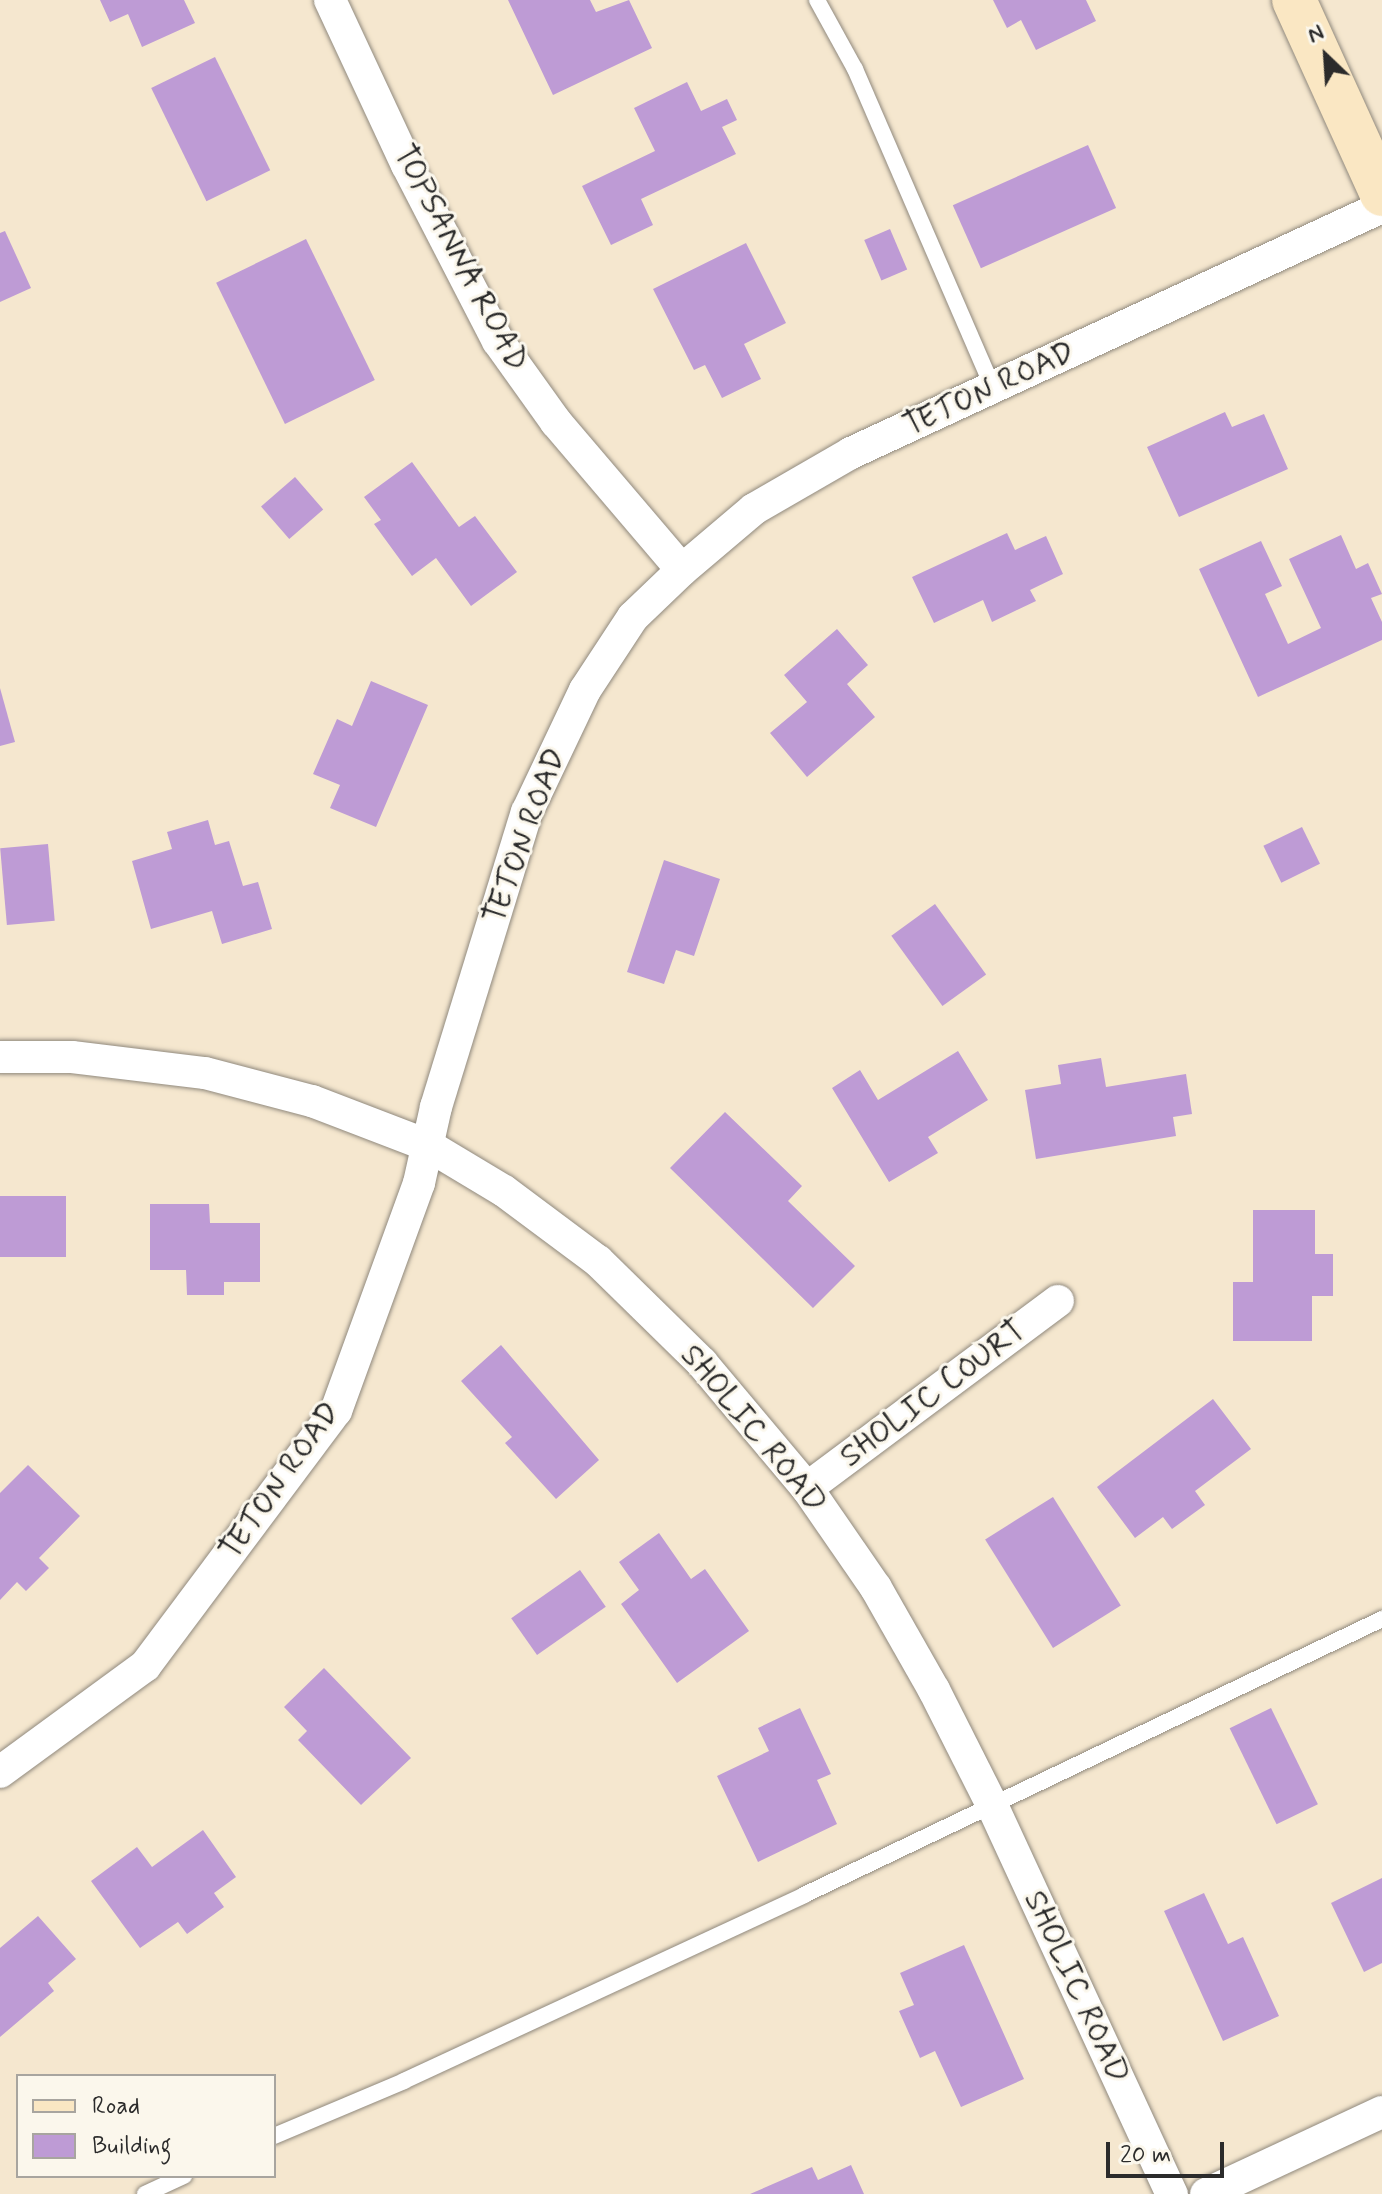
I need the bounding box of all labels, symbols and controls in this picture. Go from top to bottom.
north arrow [1286,16,1366,96]
text: N [1303,18,1328,50]
street label: TOPSANNA ROAD [385,140,535,376]
street label: TETON ROAD [897,332,1081,446]
street label: TETON ROAD [475,742,575,930]
street label: SHOLIC COURT [830,1310,1036,1478]
street label: SHOLIC ROAD [672,1337,834,1521]
street label: TETON ROAD [211,1394,349,1568]
street label: SHOLIC ROAD [1015,1885,1137,2089]
legend [16,2074,276,2178]
text: Road [92,2091,140,2122]
scale bar [1110,2126,1228,2176]
text: Building [92,2131,172,2162]
text: 20 m [1120,2140,1171,2171]

